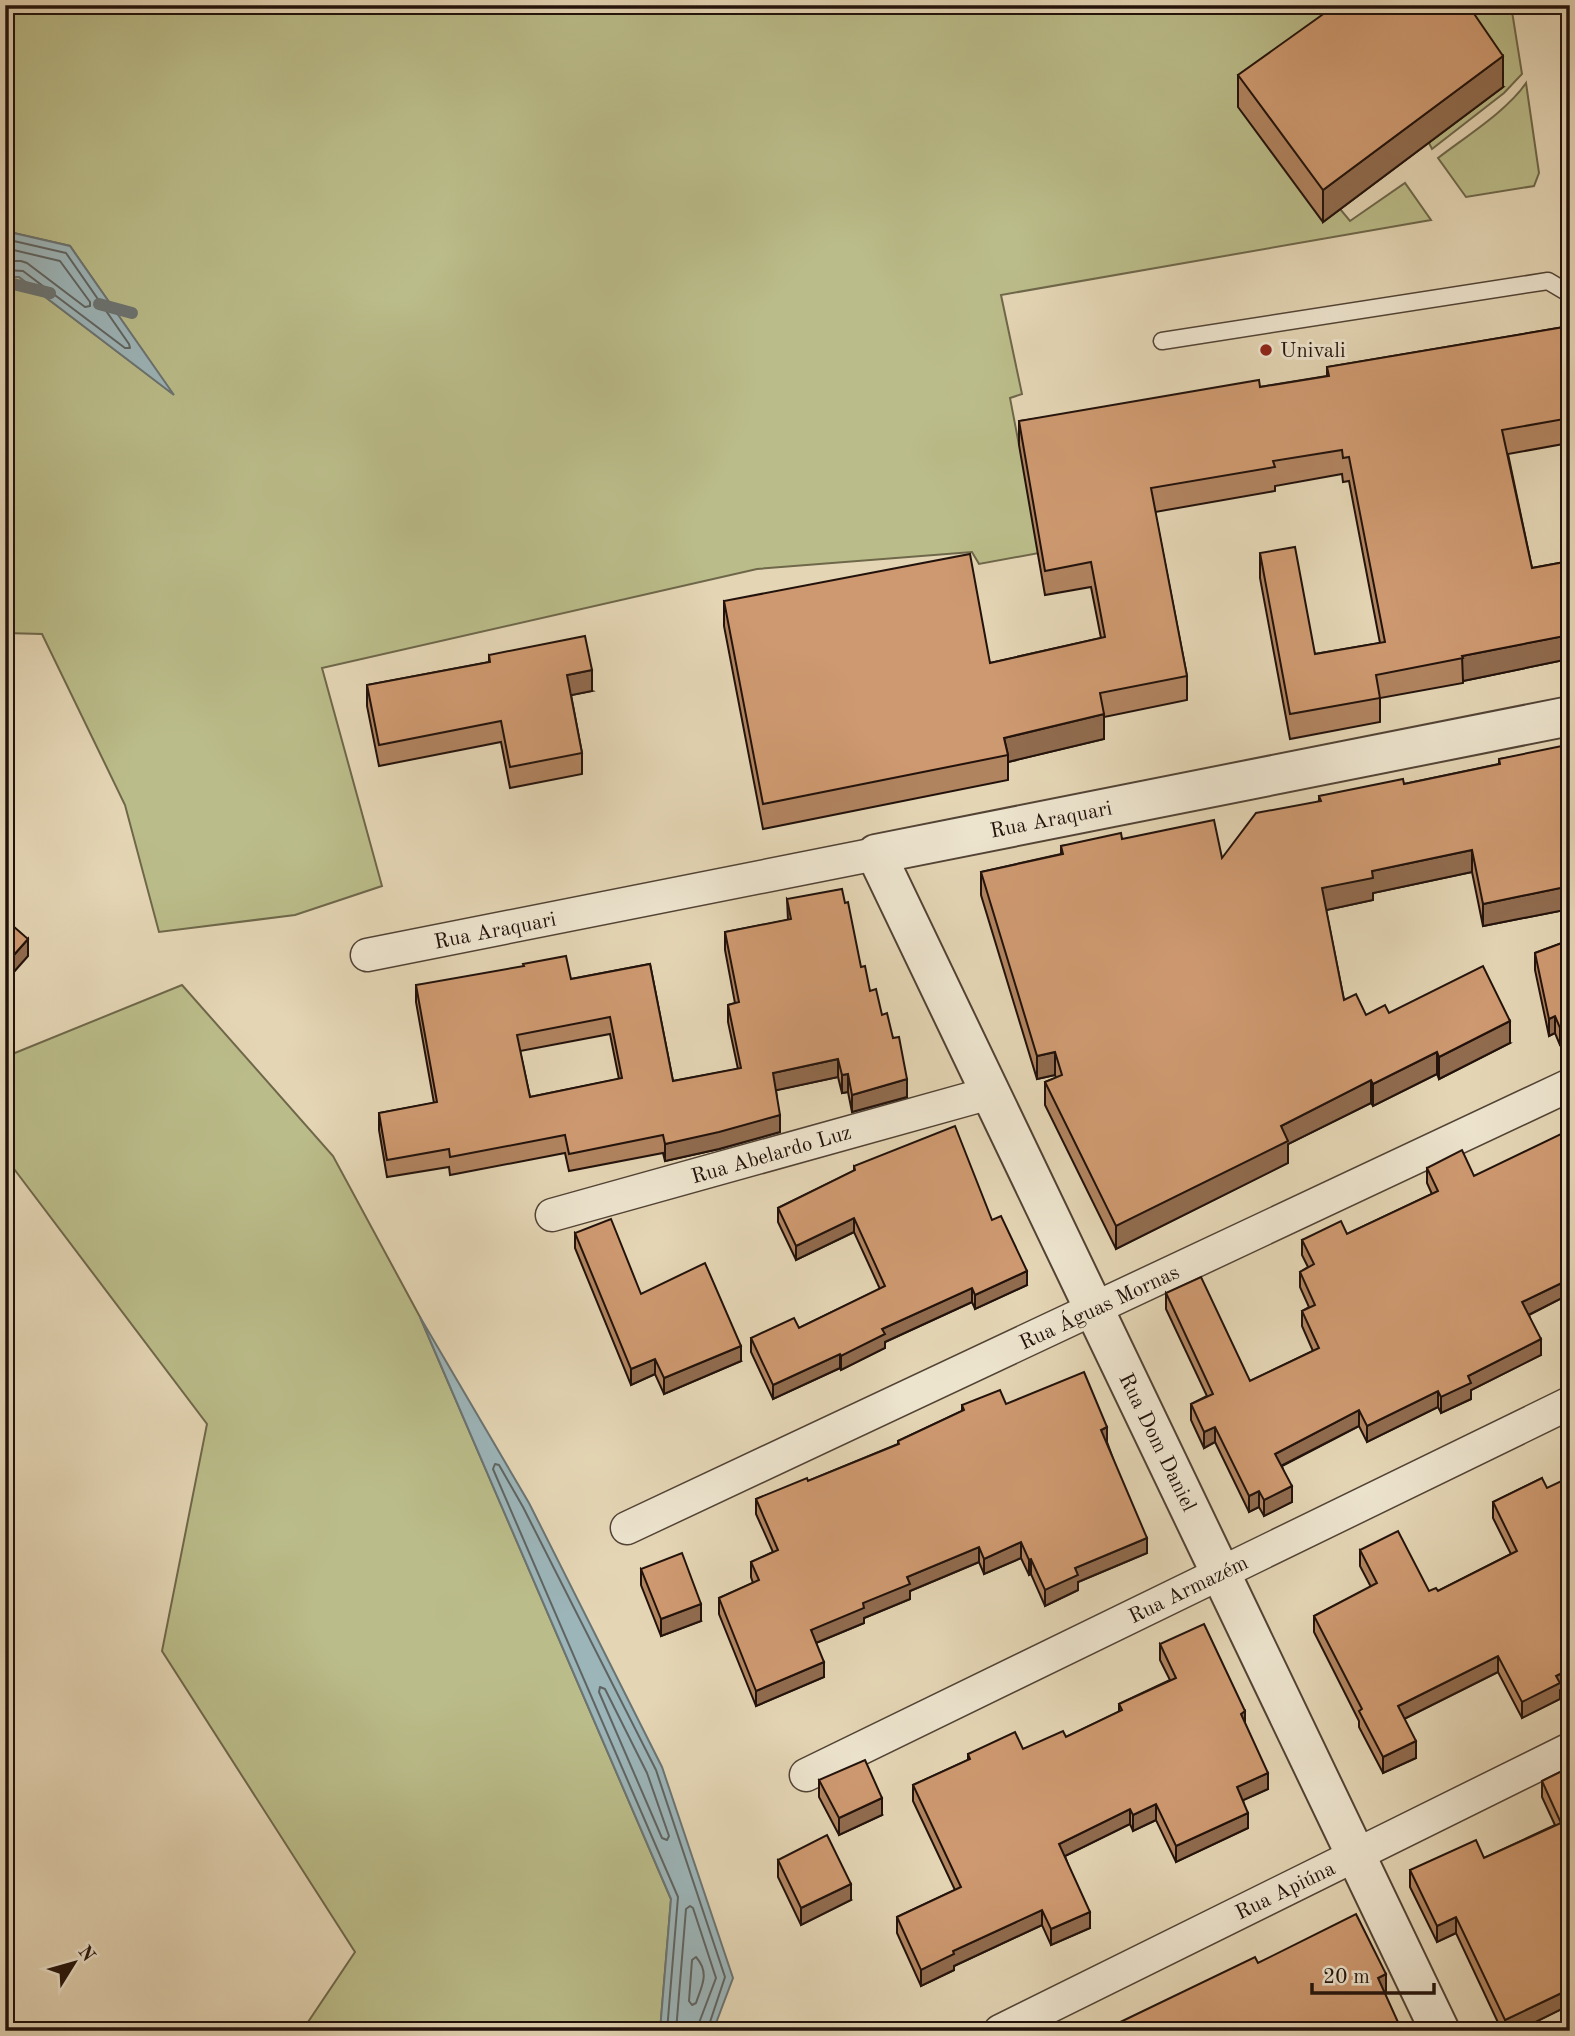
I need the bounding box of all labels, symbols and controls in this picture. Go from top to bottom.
place label: Univali [1280,341,1346,362]
marker: Univali [1258,342,1274,358]
street label: Rua Araquari [988,798,1114,843]
street label: Rua Araquari [432,909,558,954]
street label: Rua Abelardo Luz [689,1123,854,1188]
street label: Rua Águas Mornas [1015,1258,1183,1355]
street label: Rua Dom Daniel [1114,1370,1199,1515]
street label: Rua Armazém [1126,1552,1252,1628]
street label: Rua Apiúna [1233,1858,1339,1924]
north arrow [38,1927,108,1997]
text: N [74,1943,98,1966]
scale bar [1312,1952,1435,1996]
text: 20 m [1323,1967,1370,1988]

